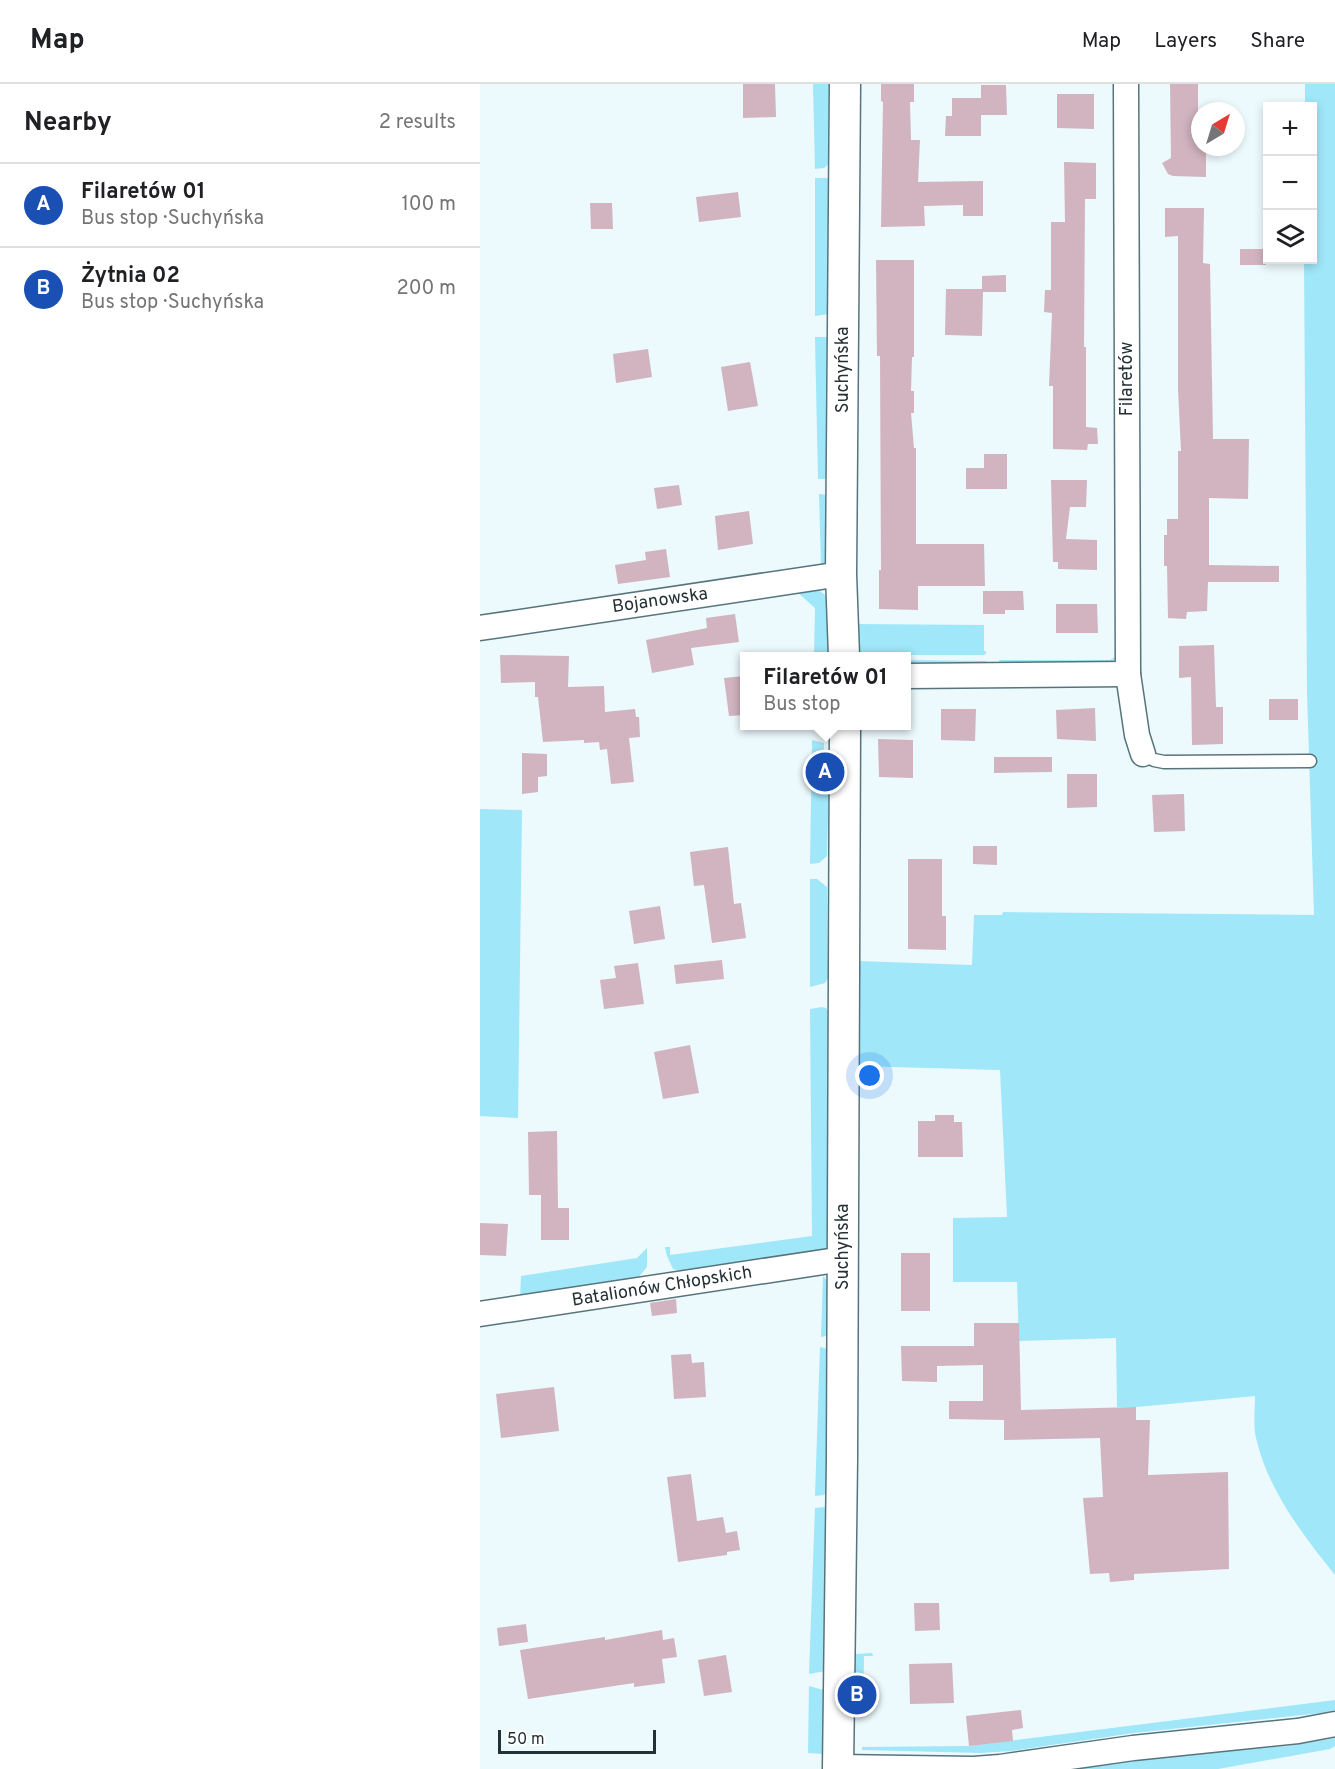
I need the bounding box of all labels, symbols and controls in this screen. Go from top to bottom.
text: Map [30,23,85,59]
text: Map [1082,28,1121,55]
text: Layers [1154,28,1217,55]
text: Share [1250,28,1305,55]
north arrow [1191,102,1245,156]
map controls [1263,102,1317,264]
button: + [1263,102,1317,156]
text: Nearby [24,107,112,140]
text: 2 results [379,110,456,136]
button: − [1263,156,1317,210]
text: Filaretów 01 [81,179,206,206]
text: A [36,192,51,218]
text: 100 m [401,192,456,218]
text: Bus stop · Suchyńska [81,206,264,232]
button: layers [1263,210,1317,264]
text: Żytnia 02 [81,263,180,290]
text: B [37,276,50,302]
text: 200 m [397,276,456,302]
text: Bus stop · Suchyńska [81,290,264,316]
street label: Suchyńska [832,327,855,413]
street label: Filaretów [1116,342,1139,416]
street label: Bojanowska [611,583,709,619]
popup [740,652,911,730]
text: Filaretów 01 [763,665,888,692]
text: Bus stop [763,692,841,718]
pin: A [806,750,844,794]
your location [855,1061,884,1090]
street label: Suchyńska [832,1204,855,1290]
street label: Batalionów Chłopskich [570,1261,754,1313]
pin: B [838,1672,877,1718]
scale bar [498,1727,656,1754]
text: 50 m [507,1730,545,1750]

